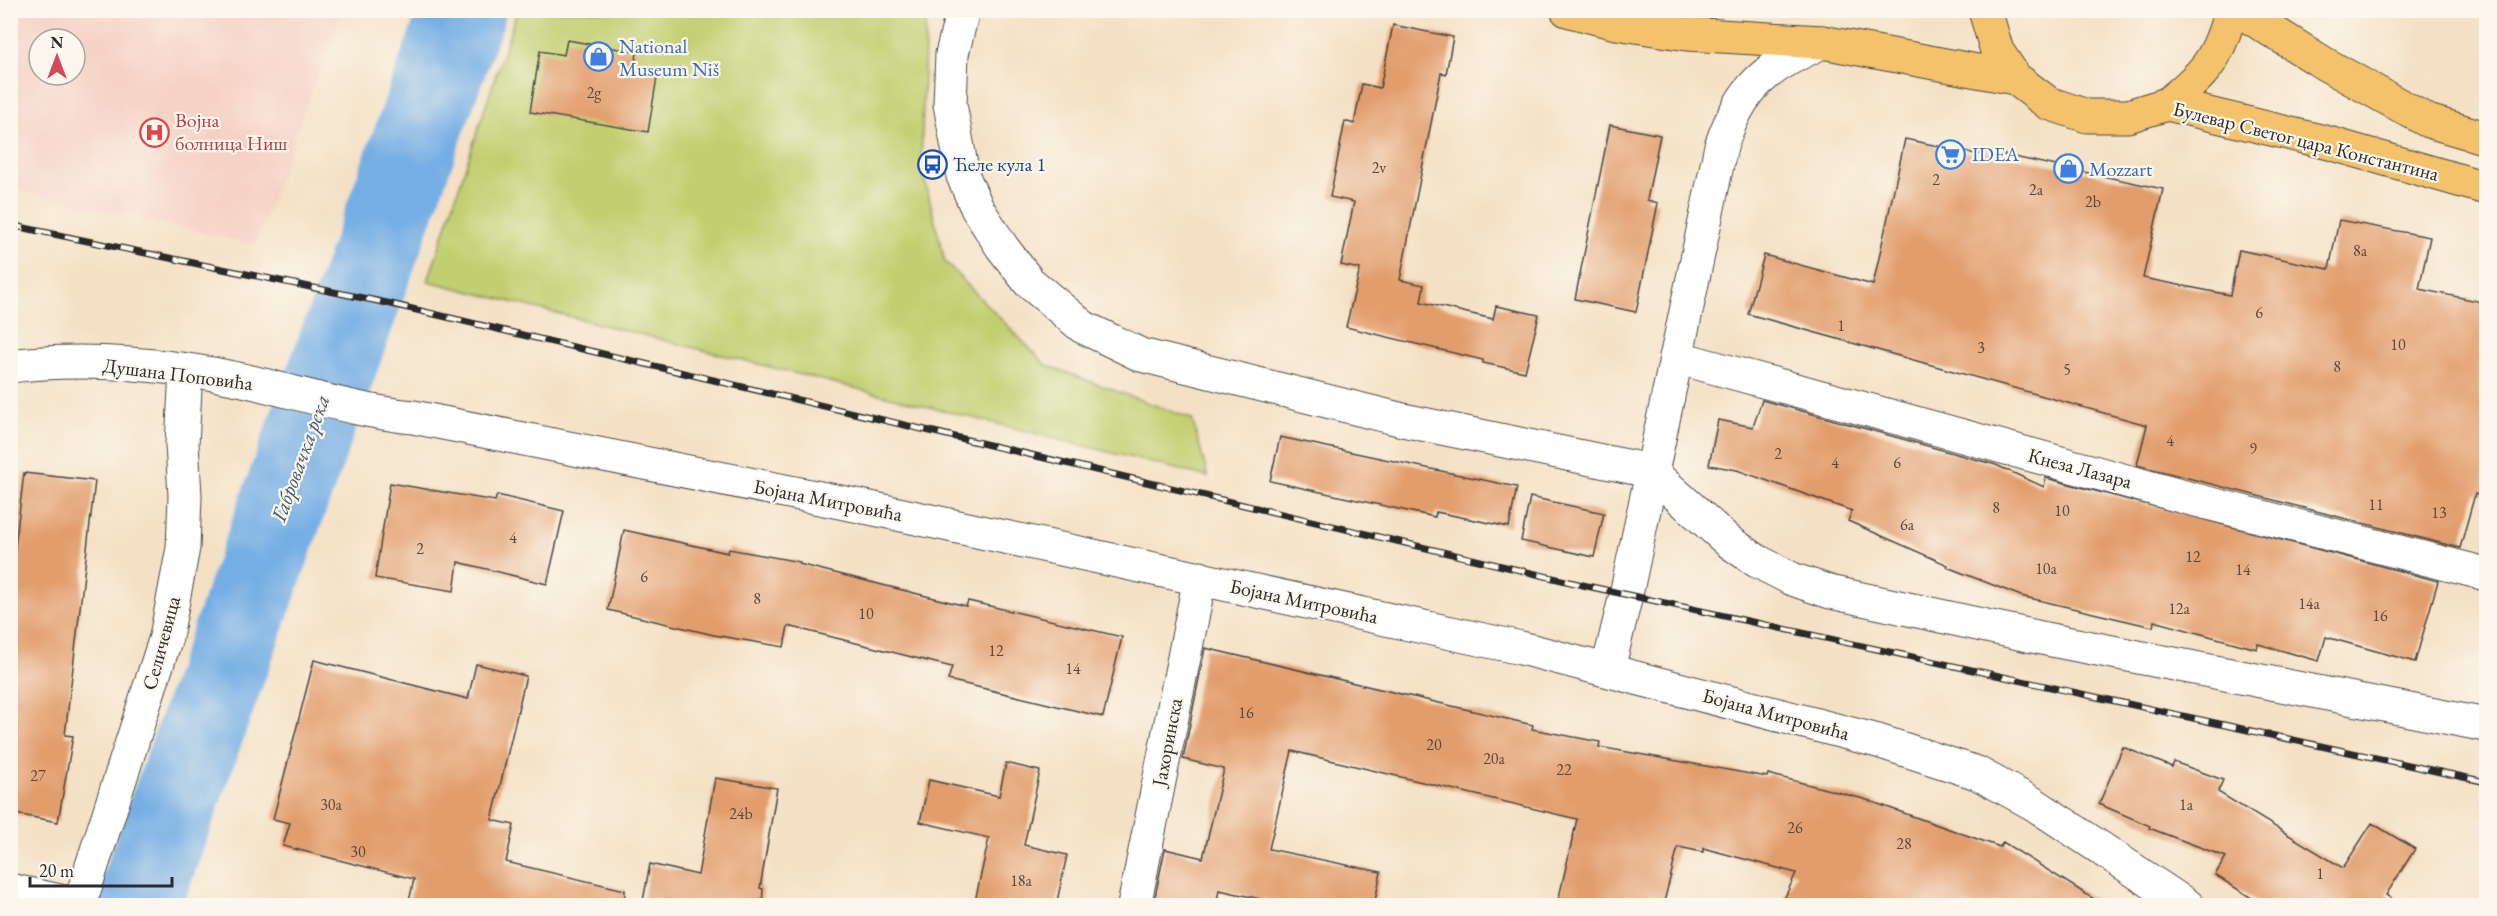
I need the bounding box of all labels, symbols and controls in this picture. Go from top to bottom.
north arrow [27,27,87,87]
text: N [51,32,64,53]
place label: National Museum Niš [619,33,719,82]
shop icon: National Museum Niš [582,41,614,73]
house number: 2g [587,82,602,103]
street label: Булевар Светог цара Константина [2170,95,2442,187]
place label: Војна болница Ниш [175,107,287,156]
hospital icon: Војна болница Ниш [138,116,170,148]
supermarket icon: IDEA [1935,138,1967,170]
place label: IDEA [1972,141,2019,167]
bus stop icon: Ћеле кула 1 [916,148,948,180]
place label: Ћеле кула 1 [953,151,1046,177]
shop icon: Mozzart [2052,153,2084,185]
place label: Mozzart [2089,156,2153,182]
house number: 2v [1372,157,1387,178]
house number: 2 [1932,169,1940,190]
house number: 2a [2029,179,2044,200]
house number: 2b [2085,191,2101,212]
house number: 8a [2353,240,2368,261]
house number: 6 [2255,302,2263,323]
house number: 1 [1837,315,1845,336]
house number: 10 [2390,334,2406,355]
house number: 3 [1977,337,1985,358]
street label: Душана Поповића [102,352,254,396]
house number: 8 [2333,356,2341,377]
house number: 5 [2063,359,2071,380]
water label: Габровачка река [264,391,335,526]
house number: 4 [2166,430,2174,451]
house number: 9 [2249,438,2257,459]
street label: Кнеза Лазара [2025,442,2135,494]
house number: 2 [1774,443,1782,464]
house number: 4 [1831,452,1839,473]
house number: 6 [1893,452,1901,473]
street label: Бојана Митровића [751,473,905,527]
house number: 11 [2368,494,2384,515]
house number: 8 [1992,497,2000,518]
house number: 10 [2054,500,2070,521]
house number: 13 [2431,502,2447,523]
house number: 6a [1900,514,1915,535]
house number: 4 [509,527,517,548]
house number: 2 [416,538,424,559]
house number: 12 [2185,546,2201,567]
house number: 10a [2035,558,2057,579]
house number: 14 [2235,559,2251,580]
house number: 6 [640,566,648,587]
street label: Бојана Митровића [1227,573,1381,629]
house number: 8 [753,588,761,609]
street label: Селичевица [136,593,186,693]
house number: 14a [2298,593,2320,614]
house number: 12a [2168,598,2190,619]
house number: 10 [858,603,874,624]
house number: 16 [2372,605,2388,626]
house number: 12 [988,640,1004,661]
house number: 14 [1065,658,1081,679]
street label: Бојана Митровића [1700,682,1852,746]
street label: Јахоринска [1145,696,1188,790]
house number: 16 [1238,702,1254,723]
house number: 20 [1426,734,1442,755]
house number: 20a [1483,748,1505,769]
house number: 22 [1556,759,1572,780]
house number: 27 [30,765,46,786]
house number: 30a [320,794,342,815]
house number: 1a [2179,794,2194,815]
house number: 24b [729,803,753,824]
house number: 26 [1787,817,1803,838]
house number: 28 [1896,833,1912,854]
house number: 30 [350,841,366,862]
scale bar [30,850,172,888]
text: 20 m [39,859,74,882]
house number: 1 [2316,863,2324,884]
house number: 18a [1010,870,1032,891]

